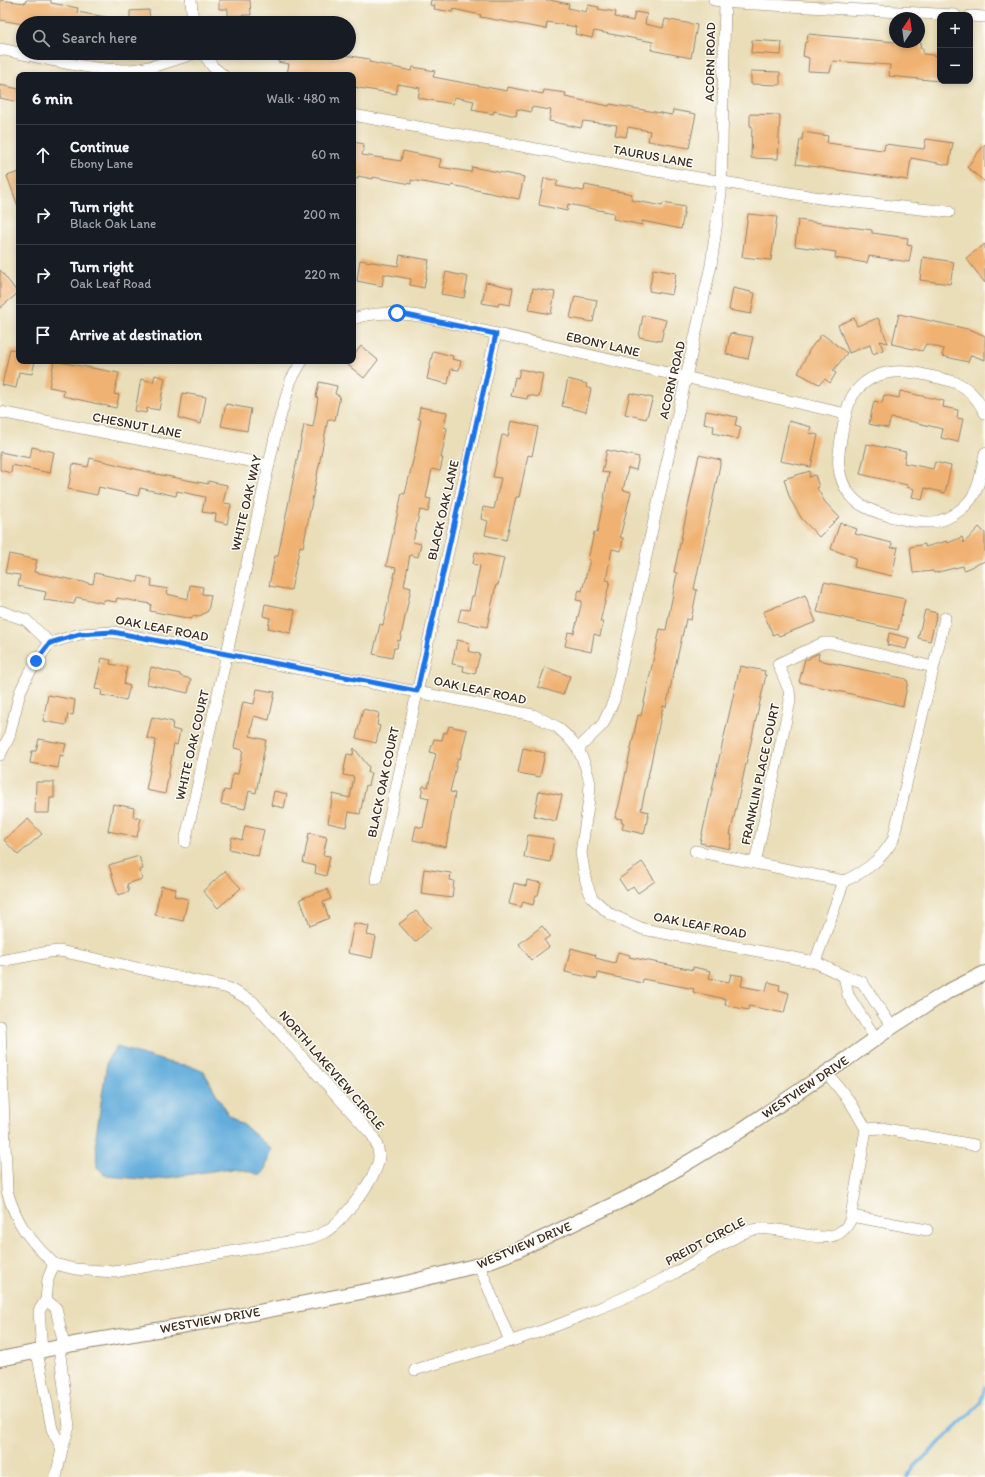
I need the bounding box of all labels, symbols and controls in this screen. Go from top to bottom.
north arrow [889,12,925,48]
map controls [937,12,973,84]
button: + [937,12,973,48]
search box [16,16,356,60]
street label: ACORN ROAD [702,22,718,102]
icon: search [30,27,52,49]
text: Search here [62,29,137,47]
button: − [937,48,973,84]
text: 6 min [32,88,73,108]
text: Walk · 480 m [266,91,340,106]
text: Continue [70,138,129,156]
street label: TAURUS LANE [612,142,694,170]
icon: ahead [32,144,54,166]
text: 60 m [311,147,340,162]
text: Ebony Lane [70,156,133,171]
text: Turn right [70,198,134,216]
icon: right [32,204,54,226]
text: 200 m [303,207,340,222]
text: Black Oak Lane [70,216,156,231]
text: Turn right [70,258,134,276]
icon: right [32,264,54,286]
text: 220 m [304,267,340,282]
text: Oak Leaf Road [70,276,151,291]
route start [388,304,406,322]
icon: arrive [32,324,54,346]
text: Arrive at destination [70,326,202,344]
street label: EBONY LANE [565,328,641,360]
street label: ACORN ROAD [656,340,688,420]
street label: CHESNUT LANE [91,409,183,441]
street label: WHITE OAK WAY [228,453,264,553]
street label: BLACK OAK LANE [424,458,462,562]
street label: OAK LEAF ROAD [114,612,210,644]
route end [27,652,45,670]
street label: OAK LEAF ROAD [432,673,528,707]
street label: WHITE OAK COURT [172,688,212,802]
street label: FRANKLIN PLACE COURT [738,701,782,846]
street label: BLACK OAK COURT [364,724,402,839]
street label: OAK LEAF ROAD [652,909,748,941]
street label: NORTH LAKEVIEW CIRCLE [276,1007,388,1133]
street label: WESTVIEW DRIVE [759,1052,851,1122]
street label: PREIDT CIRCLE [663,1214,747,1268]
street label: WESTVIEW DRIVE [474,1218,574,1272]
street label: WESTVIEW DRIVE [159,1304,261,1336]

